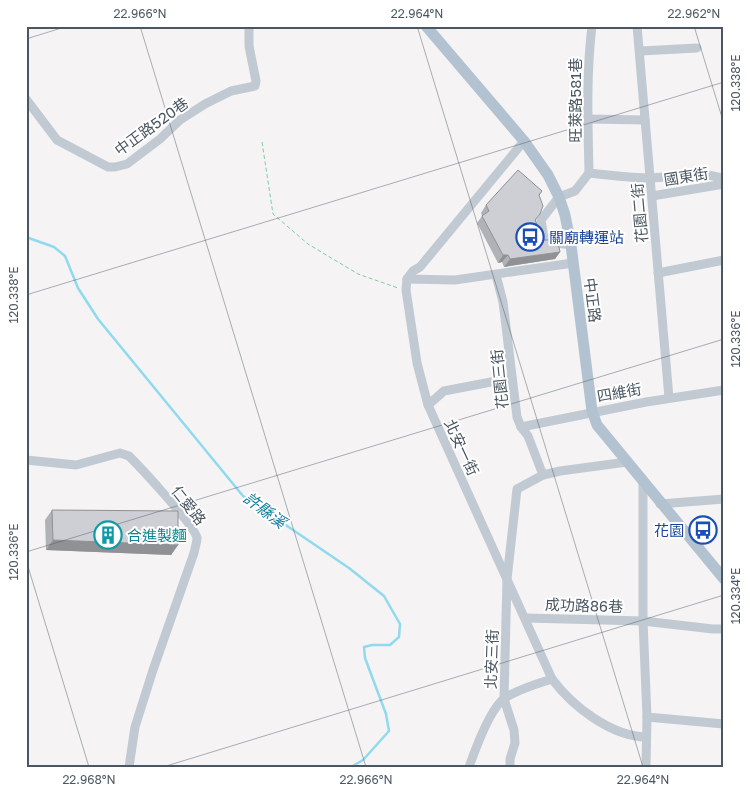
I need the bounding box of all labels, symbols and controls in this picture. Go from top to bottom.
text: 22.966°N [113,6,167,21]
text: 22.964°N [391,6,443,21]
text: 22.962°N [668,6,720,21]
text: 120.338°E [728,54,743,112]
street label: 旺萊路581巷 [566,57,584,143]
street label: 中正路520巷 [111,93,191,159]
street label: 國東街 [662,164,710,188]
street label: 花園二街 [627,182,651,244]
bus stop icon: 關廟轉運站 [515,222,545,252]
place label: 關廟轉運站 [549,228,624,246]
text: 120.338°E [6,266,21,324]
street label: 中正路 [581,277,605,323]
text: 120.336°E [728,310,743,368]
street label: 花園三街 [487,348,511,410]
street label: 四維街 [595,379,643,405]
street label: 北安一街 [441,416,483,478]
street label: 仁愛路 [168,482,210,528]
water label: 許縣溪 [240,488,292,534]
bus stop icon: 花園 [688,515,718,545]
building icon: 合進製麵 [93,520,123,550]
place label: 花園 [654,521,684,539]
text: 120.336°E [6,523,21,581]
place label: 合進製麵 [127,526,187,544]
text: 120.334°E [728,568,743,624]
street label: 成功路86巷 [545,595,623,615]
street label: 北安三街 [481,629,501,689]
text: 22.968°N [62,772,116,787]
text: 22.966°N [339,772,393,787]
text: 22.964°N [617,772,669,787]

